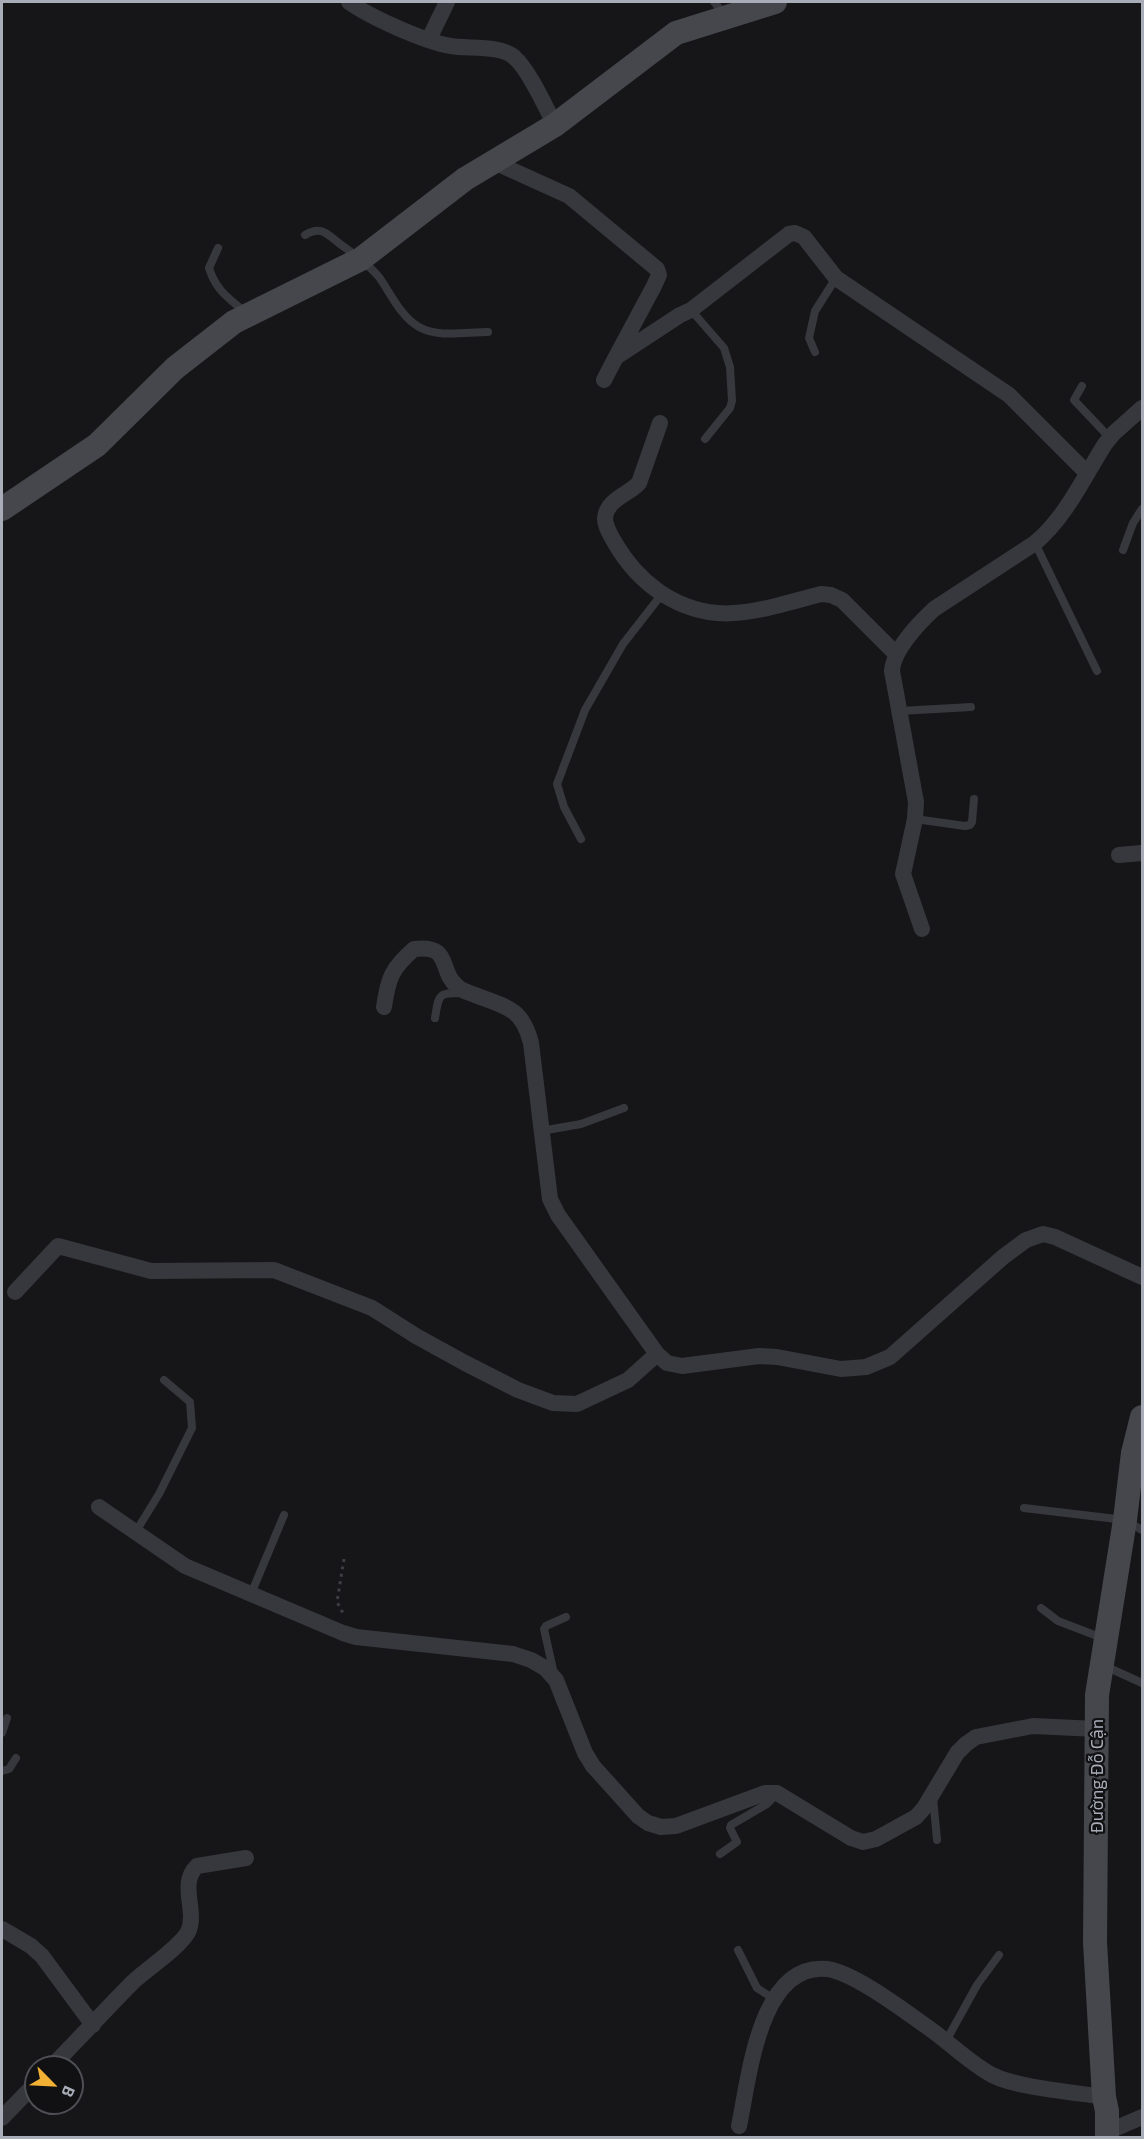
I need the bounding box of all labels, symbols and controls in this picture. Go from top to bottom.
street label: Đường Đỗ Cận [1086,1719,1108,1833]
north arrow [24,2055,84,2115]
text: B [58,2083,80,2100]

